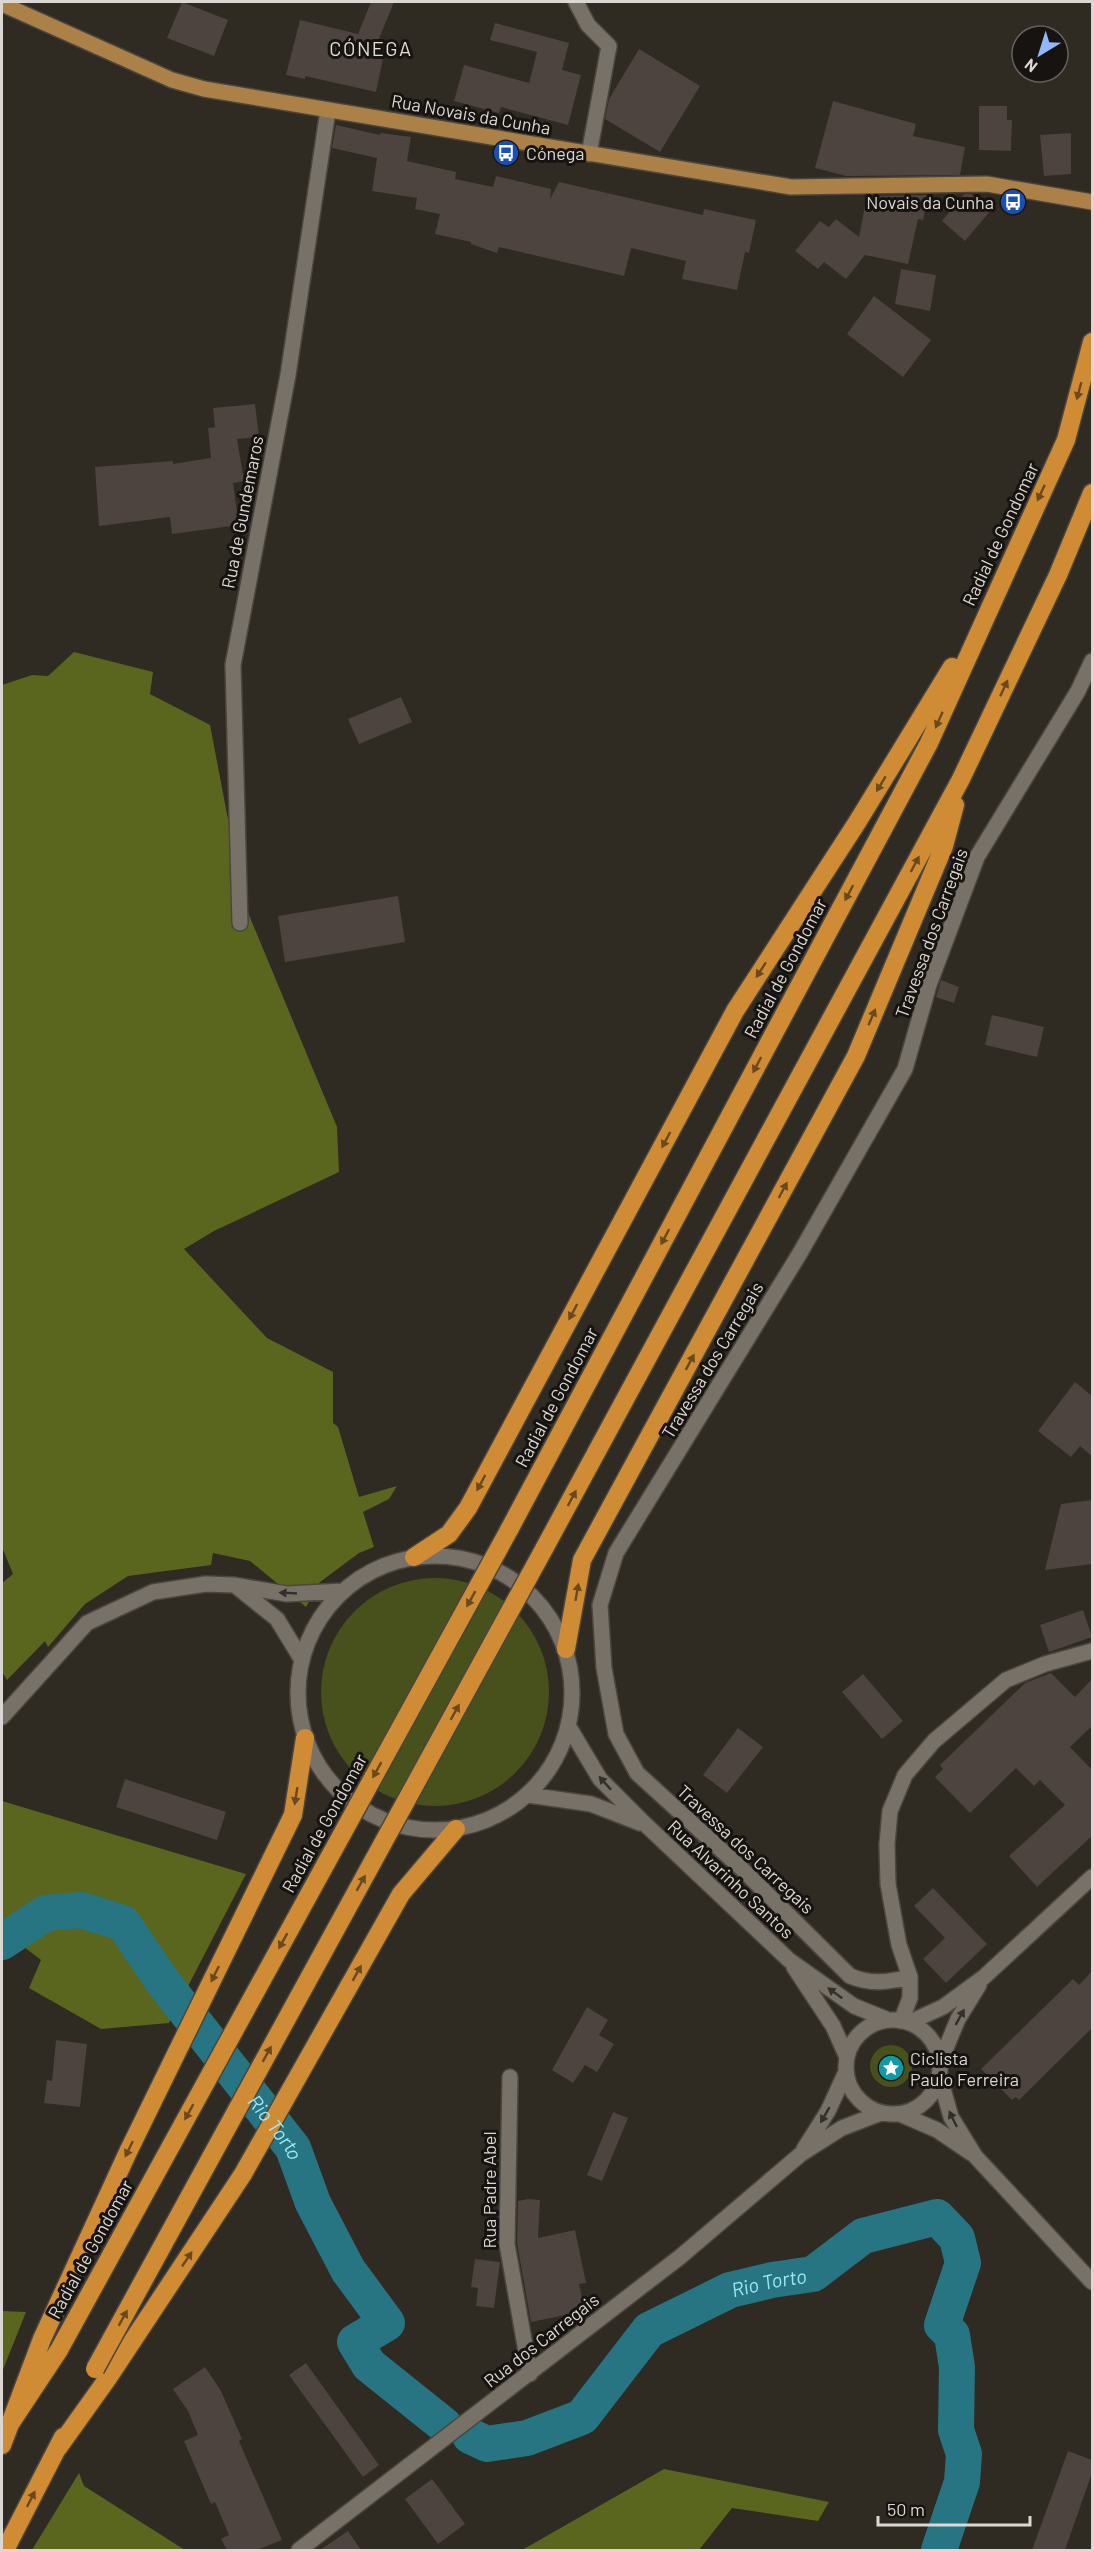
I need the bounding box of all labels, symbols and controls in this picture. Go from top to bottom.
north arrow [1010,24,1070,84]
district label: CÓNEGA [329,36,413,60]
text: N [1020,55,1040,77]
street label: Rua Novais da Cunha [390,89,552,139]
bus stop icon: Cónega [491,138,521,168]
place label: Cónega [526,142,585,164]
bus stop icon: Novais da Cunha [998,187,1028,217]
place label: Novais da Cunha [866,191,994,213]
one-way arrow [1074,382,1083,400]
street label: Rua de Gundemaros [216,434,268,590]
street label: Radial de Gondomar [957,459,1043,609]
one-way arrow [1037,485,1046,502]
one-way arrow [1000,679,1009,696]
one-way arrow [934,711,944,729]
one-way arrow [875,776,886,792]
street label: Travessa dos Carregais [890,845,972,1021]
one-way arrow [910,856,920,873]
one-way arrow [844,884,854,901]
street label: Radial de Gondomar [739,894,831,1042]
one-way arrow [756,962,767,978]
one-way arrow [867,1007,877,1025]
one-way arrow [752,1057,762,1074]
one-way arrow [661,1132,671,1149]
one-way arrow [778,1181,788,1198]
one-way arrow [660,1229,670,1246]
street label: Travessa dos Carregais [656,1278,768,1442]
one-way arrow [568,1303,578,1320]
street label: Radial de Gondomar [510,1323,602,1471]
one-way arrow [685,1353,695,1370]
one-way arrow [476,1475,486,1492]
one-way arrow [567,1489,577,1506]
one-way arrow [573,1582,582,1601]
one-way arrow [279,1588,298,1597]
one-way arrow [466,1591,476,1608]
one-way arrow [450,1704,460,1721]
street label: Radial de Gondomar [277,1749,371,1896]
one-way arrow [372,1762,382,1779]
one-way arrow [599,1776,612,1791]
street label: Travessa dos Carregais [673,1780,819,1918]
one-way arrow [291,1787,300,1806]
street label: Rua Alvarinho Santos [664,1815,798,1943]
one-way arrow [356,1875,366,1892]
one-way arrow [278,1933,288,1950]
one-way arrow [210,1965,220,1982]
one-way arrow [352,1965,363,1981]
one-way arrow [828,1987,844,1999]
one-way arrow [955,2008,965,2025]
one-way arrow [262,2046,272,2063]
place label: Ciclista Paulo Ferreira [910,2047,1019,2090]
place icon: Ciclista Paulo Ferreira [876,2053,906,2083]
water label: Rio Torto [243,2089,308,2163]
one-way arrow [184,2104,194,2121]
one-way arrow [820,2107,830,2124]
one-way arrow [949,2110,958,2127]
street label: Rua Padre Abel [478,2131,500,2249]
one-way arrow [125,2140,134,2157]
street label: Radial de Gondomar [43,2175,137,2322]
one-way arrow [181,2251,192,2267]
water label: Rio Torto [729,2263,808,2301]
street label: Rua dos Carregais [479,2288,603,2392]
one-way arrow [118,2309,128,2326]
scale bar [878,2489,1030,2527]
one-way arrow [26,2490,36,2508]
text: 50 m [887,2498,925,2520]

